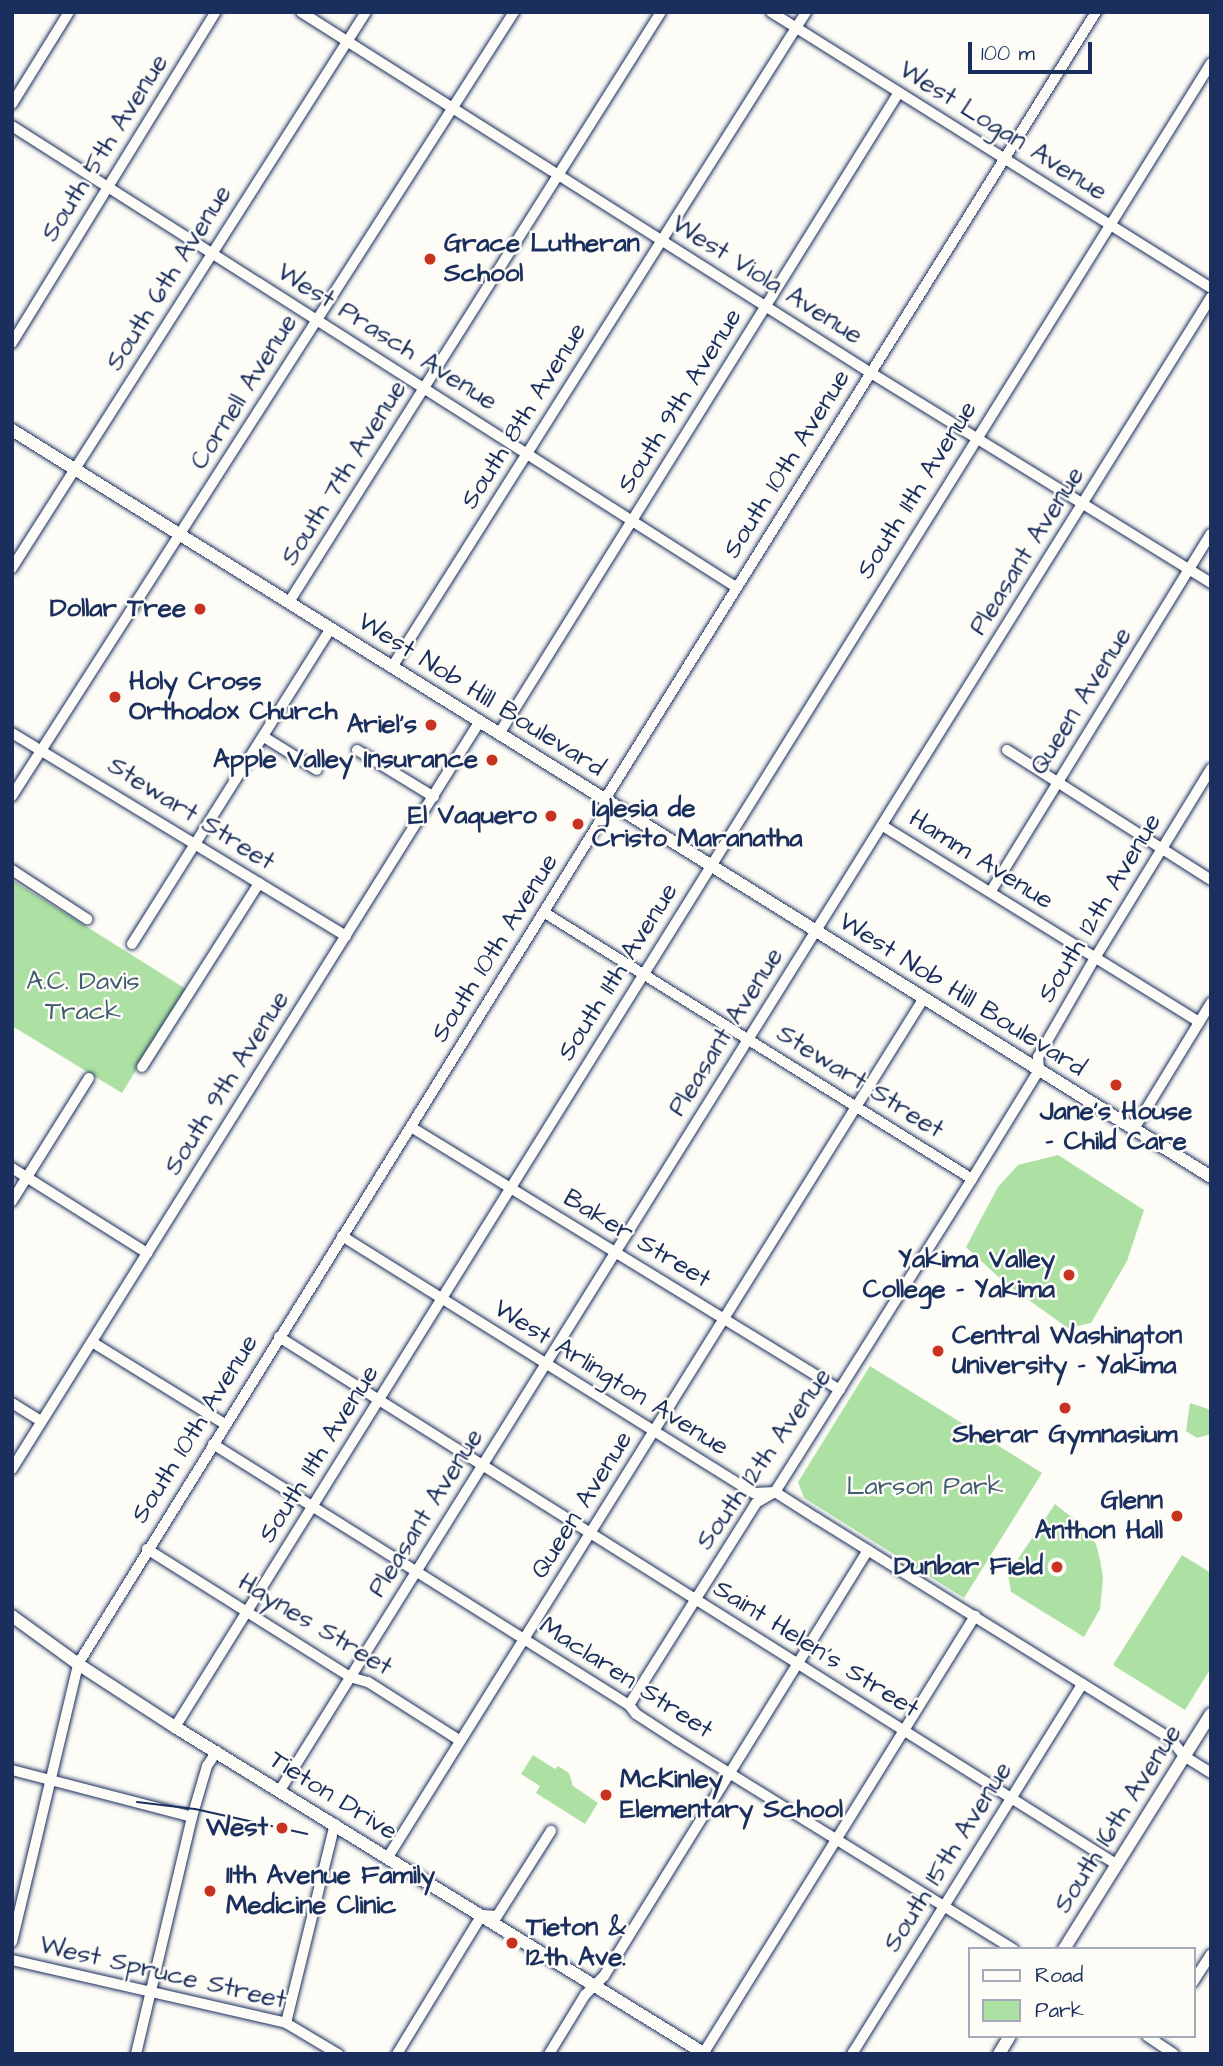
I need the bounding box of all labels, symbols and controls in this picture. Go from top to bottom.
scale bar [971,28,1095,72]
text: 100 m [981,39,1035,68]
street label: South 5th Avenue [35,49,175,247]
street label: West Logan Avenue [893,54,1113,208]
street label: South 6th Avenue [99,179,239,377]
street label: West Viola Avenue [666,209,868,351]
place label: Grace Lutheran School [444,228,640,290]
marker: Grace Lutheran School [422,251,438,267]
street label: West Prasch Avenue [271,256,503,418]
street label: South 9th Avenue [611,303,749,499]
street label: Cornell Avenue [184,308,304,476]
street label: South 8th Avenue [454,317,594,515]
street label: South 10th Avenue [716,364,858,564]
street label: South 7th Avenue [274,375,414,571]
street label: South 11th Avenue [850,396,984,584]
street label: Pleasant Avenue [963,461,1091,641]
place label: Dollar Tree [50,593,186,625]
marker: Dollar Tree [192,601,208,617]
street label: West Nob Hill Boulevard [352,606,610,784]
street label: Queen Avenue [1023,622,1139,780]
place label: Holy Cross Orthodox Church [129,666,338,728]
marker: Holy Cross Orthodox Church [107,689,123,705]
place label: Ariel's [347,709,417,741]
marker: Ariel's [423,717,439,733]
place label: Apple Valley Insurance [213,744,478,776]
street label: Stewart Street [102,750,280,878]
marker: Apple Valley Insurance [484,752,500,768]
place label: Iglesia de Cristo Maranatha [592,793,802,854]
place label: El Vaquero [408,800,537,832]
street label: Hamm Avenue [903,803,1059,917]
marker: El Vaquero [543,808,559,824]
street label: South 12th Avenue [1031,808,1169,1008]
marker: Iglesia de Cristo Maranatha [570,816,586,832]
street label: South 10th Avenue [424,848,566,1048]
street label: South 11th Avenue [551,878,685,1066]
street label: West Nob Hill Boulevard [833,906,1091,1084]
street label: Pleasant Avenue [662,942,790,1122]
park label: A.C. Davis Track [26,966,140,1028]
street label: South 9th Avenue [158,985,296,1181]
street label: Stewart Street [771,1018,949,1146]
marker: Jane's House - Child Care [1108,1077,1124,1093]
place label: Jane's House - Child Care [1040,1096,1192,1158]
street label: Baker Street [558,1183,716,1295]
place label: Yakima Valley College - Yakima [863,1244,1055,1306]
marker: Yakima Valley College - Yakima [1061,1267,1077,1283]
street label: West Arlington Avenue [488,1293,734,1463]
place label: Central Washington University - Yakima [952,1320,1182,1382]
street label: South 10th Avenue [124,1329,266,1529]
marker: Central Washington University - Yakima [930,1343,946,1359]
street label: South 11th Avenue [252,1360,386,1548]
street label: South 12th Avenue [690,1362,838,1556]
marker: Sherar Gymnasium [1057,1400,1073,1416]
place label: Sherar Gymnasium [952,1419,1178,1451]
street label: Pleasant Avenue [362,1423,490,1603]
street label: Queen Avenue [524,1426,640,1584]
park label: Larson Park [847,1471,1003,1503]
place label: Glenn Anthon Hall [1035,1485,1163,1546]
marker: Glenn Anthon Hall [1169,1508,1185,1524]
place label: Dunbar Field [894,1551,1043,1583]
marker: Dunbar Field [1049,1559,1065,1575]
street label: Haynes Street [232,1567,398,1683]
street label: Saint Helen's Street [707,1573,925,1725]
street label: Maclaren Street [533,1610,719,1746]
street label: South 16th Avenue [1047,1719,1189,1919]
street label: Tieton Drive [263,1744,403,1848]
street label: South 15th Avenue [877,1756,1019,1958]
place label: McKinley Elementary School [620,1764,843,1826]
marker: McKinley Elementary School [598,1787,614,1803]
place label: West [206,1812,268,1844]
marker: West [274,1820,290,1836]
place label: 11th Avenue Family Medicine Clinic [226,1860,435,1922]
marker: 11th Avenue Family Medicine Clinic [200,1881,220,1901]
place label: Tieton & 12th Ave. [526,1912,626,1974]
street label: West Spruce Street [37,1929,289,2017]
marker: Tieton & 12th Ave. [504,1935,520,1951]
legend [968,1947,1195,2038]
text: Road [1035,1961,1083,1990]
text: Park [1035,1996,1084,2025]

